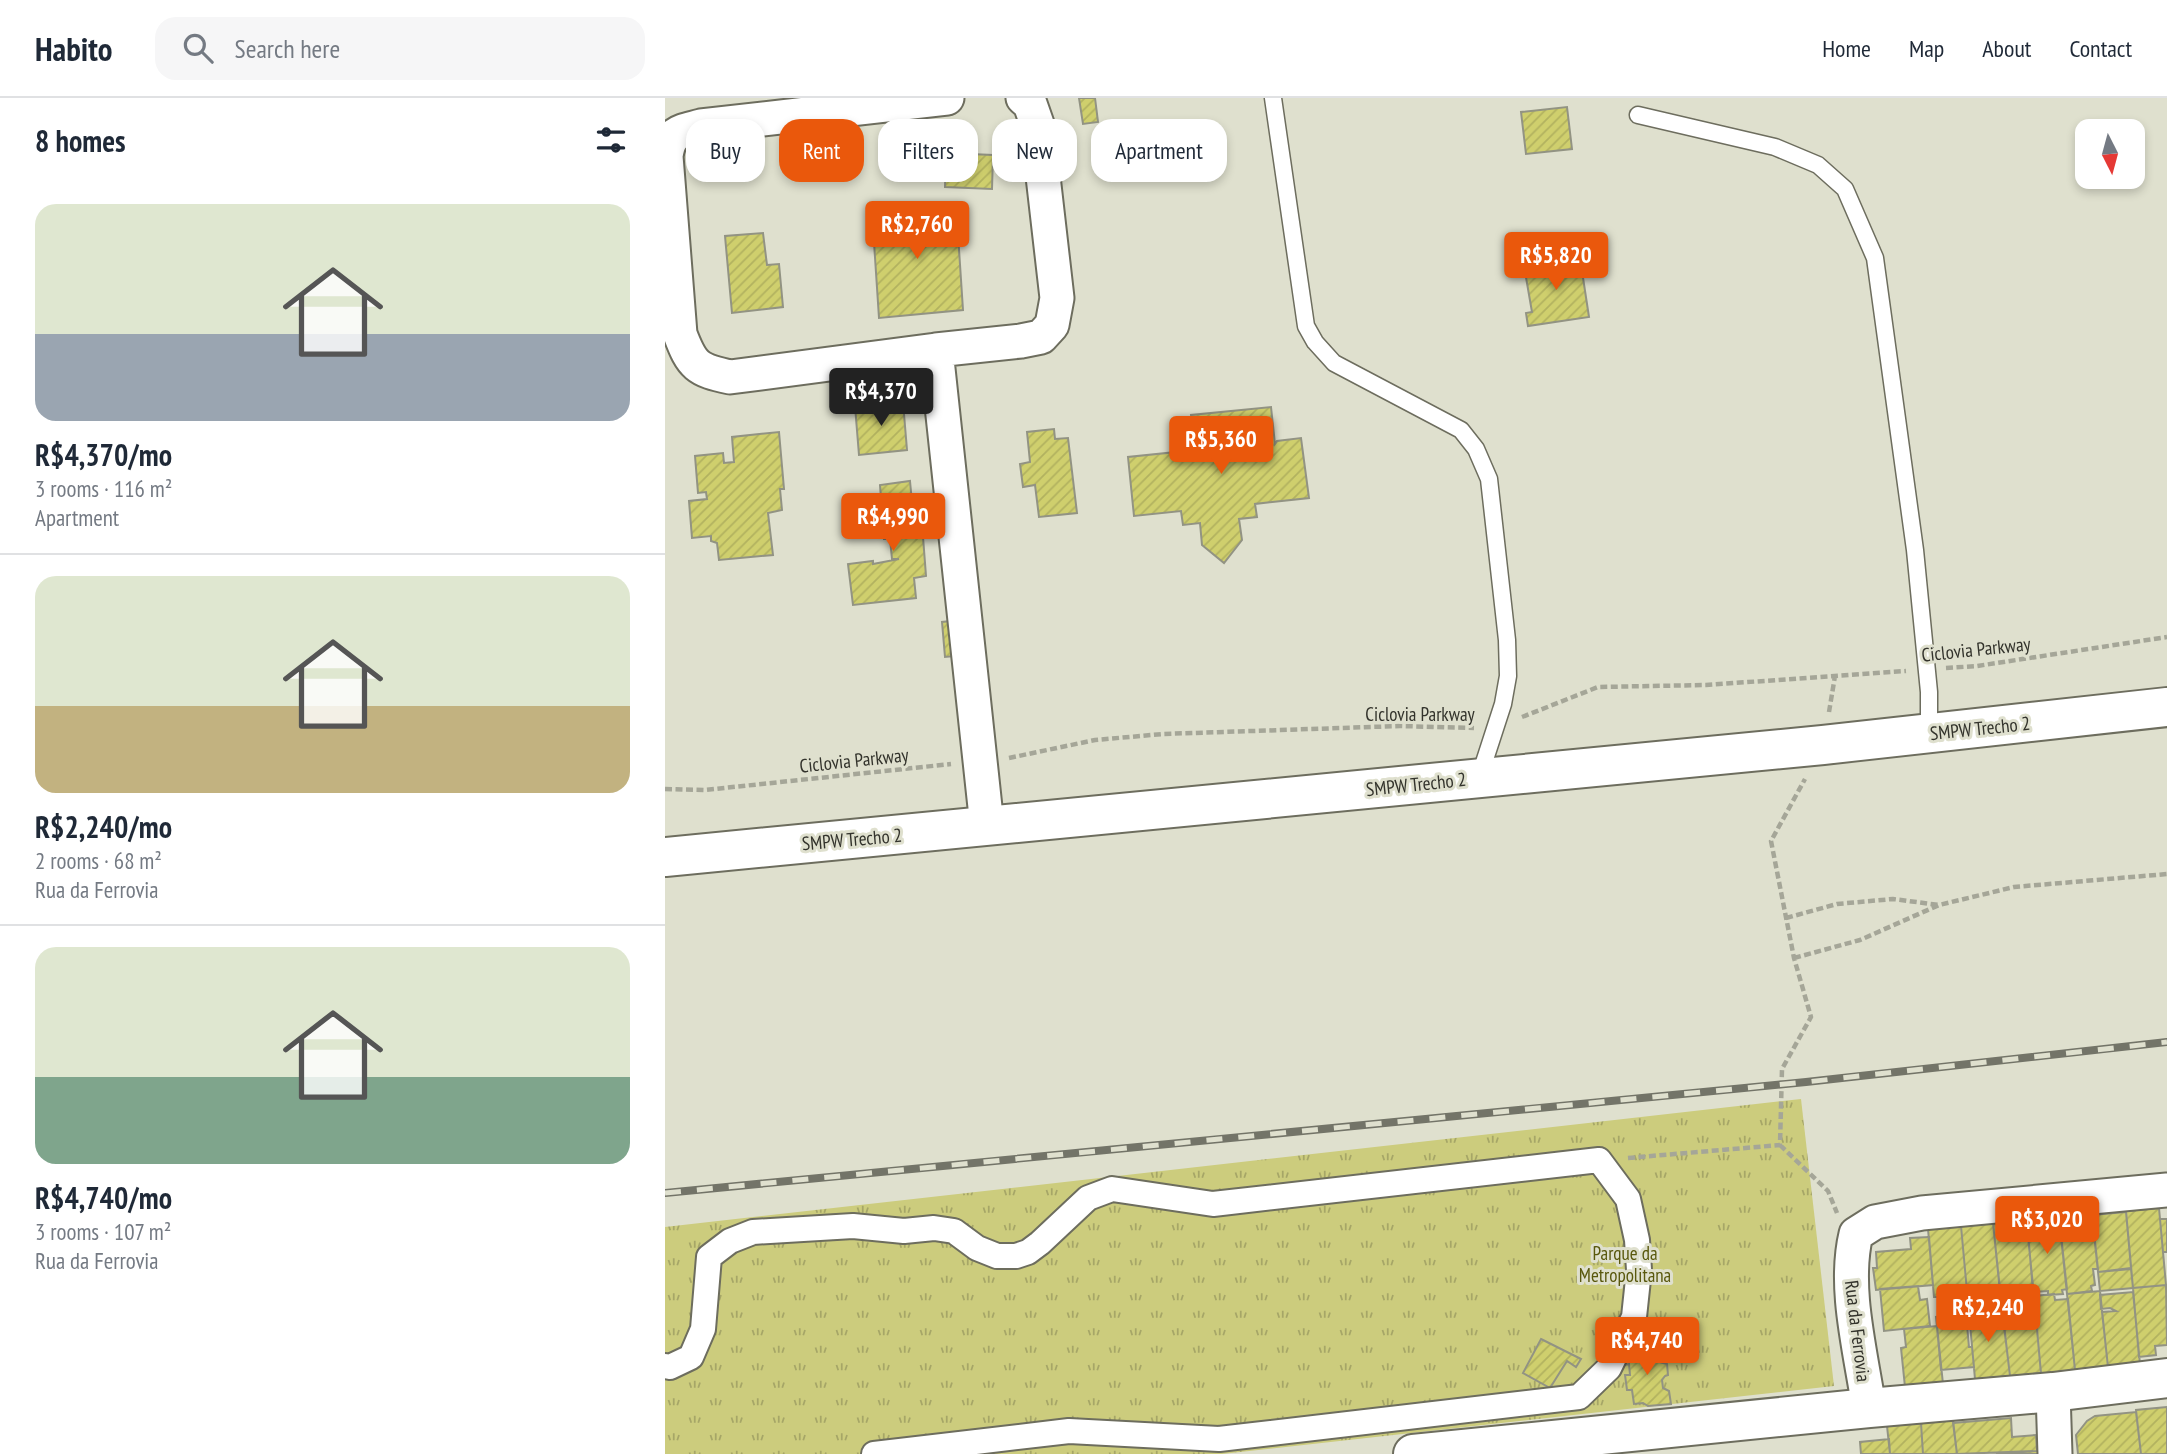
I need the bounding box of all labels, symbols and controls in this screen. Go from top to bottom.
search box [155,17,645,80]
text: Habito [35,27,113,70]
icon: search [179,29,217,67]
text: Search here [235,32,340,65]
text: Home [1822,33,1871,64]
text: Map [1909,33,1944,64]
text: About [1982,33,2031,64]
text: Contact [2069,33,2132,64]
chip: Buy [686,119,765,182]
chip: Rent [779,119,864,182]
chip: Filters [878,119,978,182]
chip: New [992,119,1077,182]
chip: Apartment [1091,119,1227,182]
north arrow [2075,119,2145,189]
map controls [2075,119,2145,189]
text: 8 homes [35,121,126,160]
icon: filters [592,121,630,159]
pin: R$2,760 [852,202,982,261]
text: R$2,760 [881,209,953,238]
pin: R$5,820 [1491,232,1621,292]
text: R$5,820 [1520,240,1592,269]
icon: home [270,249,396,375]
pin: R$4,370 [816,368,946,428]
text: R$4,370 [845,376,917,405]
pin: R$5,360 [1156,416,1286,476]
text: R$5,360 [1185,424,1257,453]
text: R$4,370/mo [35,435,172,474]
text: 3 rooms · 116 m² [35,474,172,503]
pin: R$4,990 [828,494,958,553]
text: R$4,990 [857,501,929,530]
text: Apartment [35,503,119,532]
icon: home [270,621,396,747]
street label: Ciclovia Parkway [1920,631,2032,667]
street label: Ciclovia Parkway [1365,702,1476,726]
street label: SMPW Trecho 2 [1929,711,2031,745]
street label: Ciclovia Parkway [798,742,910,778]
street label: SMPW Trecho 2 [1365,767,1467,801]
text: R$2,240/mo [35,807,172,846]
street label: SMPW Trecho 2 [801,823,903,855]
text: 2 rooms · 68 m² [35,846,162,875]
text: Rua da Ferrovia [35,875,159,904]
icon: home [270,992,396,1118]
text: R$4,740/mo [35,1178,172,1217]
pin: R$3,020 [1982,1196,2112,1256]
text: R$3,020 [2011,1204,2083,1233]
text: 3 rooms · 107 m² [35,1217,171,1246]
park label: Parque da Metropolitana [1579,1241,1671,1287]
text: Rua da Ferrovia [35,1246,159,1275]
street label: Rua da Ferrovia [1840,1279,1876,1383]
pin: R$2,240 [1923,1284,2053,1344]
text: R$2,240 [1952,1292,2024,1321]
pin: R$4,740 [1582,1318,1712,1377]
text: R$4,740 [1611,1325,1683,1354]

